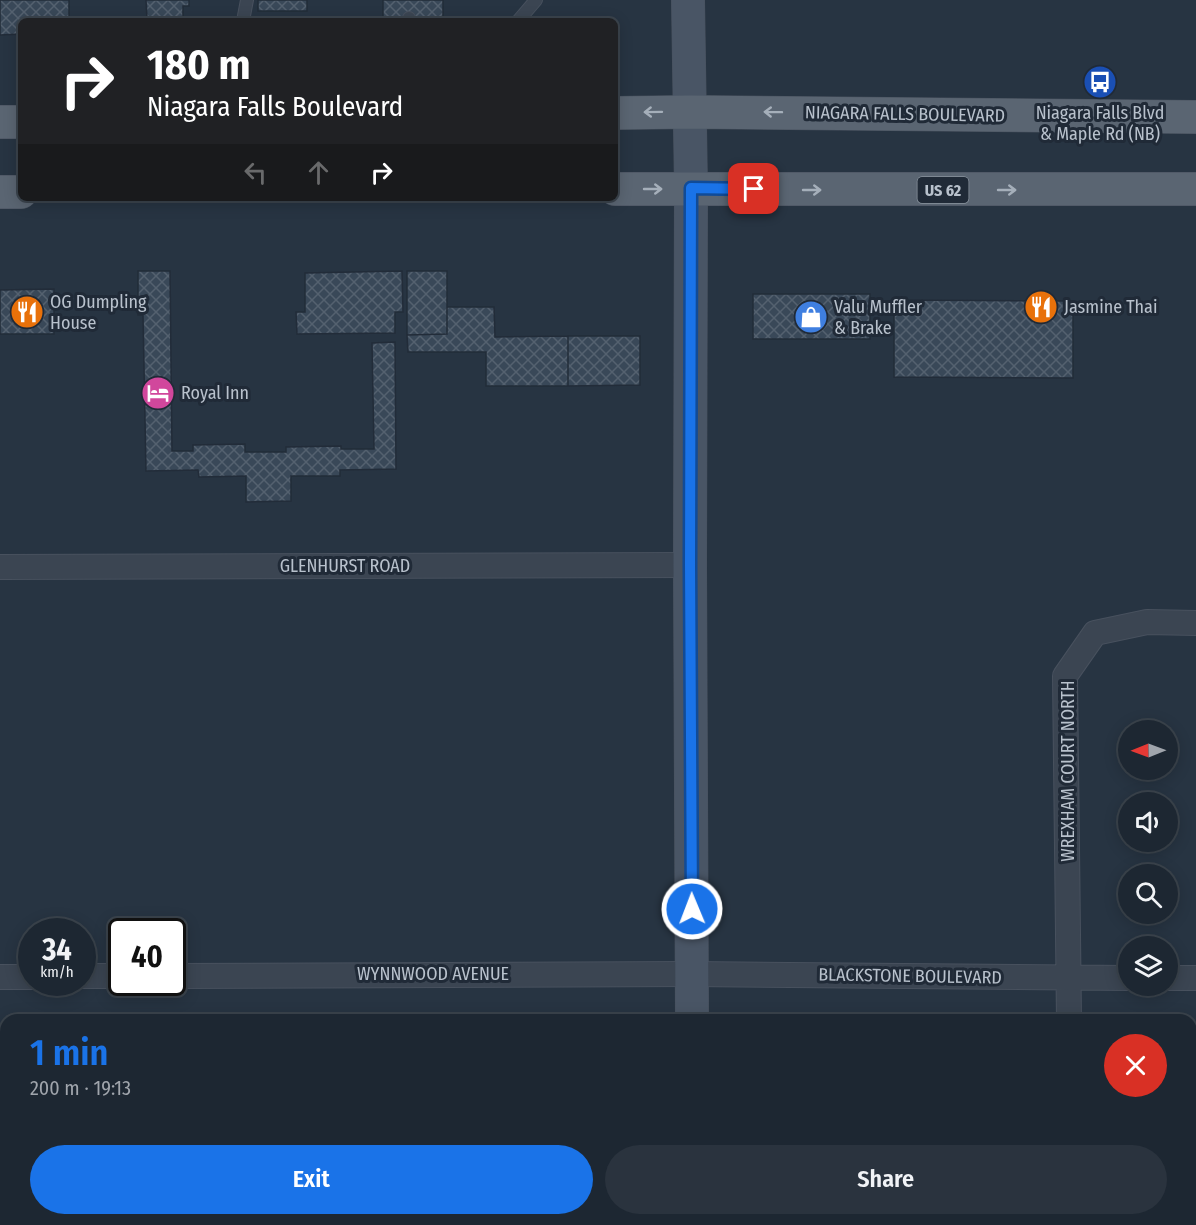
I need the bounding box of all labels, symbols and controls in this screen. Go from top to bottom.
text: 180 m [147,40,251,90]
icon: right [48,42,126,120]
bus stop icon: Niagara Falls Blvd & Maple Rd (NB) [1082,64,1118,100]
text: Niagara Falls Boulevard [147,91,403,123]
street label: NIAGARA FALLS BOULEVARD [805,101,1005,127]
place label: Niagara Falls Blvd & Maple Rd (NB) [1036,102,1164,145]
one-way arrow [643,106,663,118]
one-way arrow [764,106,784,118]
icon: left [239,156,272,189]
icon: ahead [302,156,335,189]
icon: right [365,156,398,189]
pin [728,163,779,214]
icon: arrive [737,172,770,205]
road number: US 62 [918,177,968,203]
one-way arrow [642,183,662,195]
one-way arrow [802,184,822,195]
one-way arrow [997,184,1017,196]
restaurant icon: Jasmine Thai [1023,289,1059,325]
place label: OG Dumpling House [50,291,147,334]
restaurant icon: OG Dumpling House [9,294,45,330]
place label: Valu Muffler & Brake [834,296,923,339]
place label: Jasmine Thai [1064,296,1157,318]
shop icon: Valu Muffler & Brake [793,299,829,335]
hotel icon: Royal Inn [140,375,176,411]
place label: Royal Inn [181,382,249,404]
street label: GLENHURST ROAD [280,555,410,577]
street label: WREXHAM COURT NORTH [1057,680,1079,862]
north arrow [1118,720,1178,780]
map controls [1118,720,1178,996]
button: sound [1118,792,1178,852]
button: search [1118,864,1178,924]
position arrow [660,877,724,941]
speed limit sign: 40 [108,918,186,996]
text: 34 [42,932,72,968]
button: layers [1118,936,1178,996]
text: km/h [40,963,74,981]
street label: WYNNWOOD AVENUE [357,963,509,985]
street label: BLACKSTONE BOULEVARD [818,963,1002,989]
text: 1 min [30,1031,108,1075]
button: close [1104,1034,1167,1097]
text: 200 m · 19:13 [30,1076,131,1100]
button: Exit [30,1145,593,1214]
button: Share [605,1145,1167,1214]

